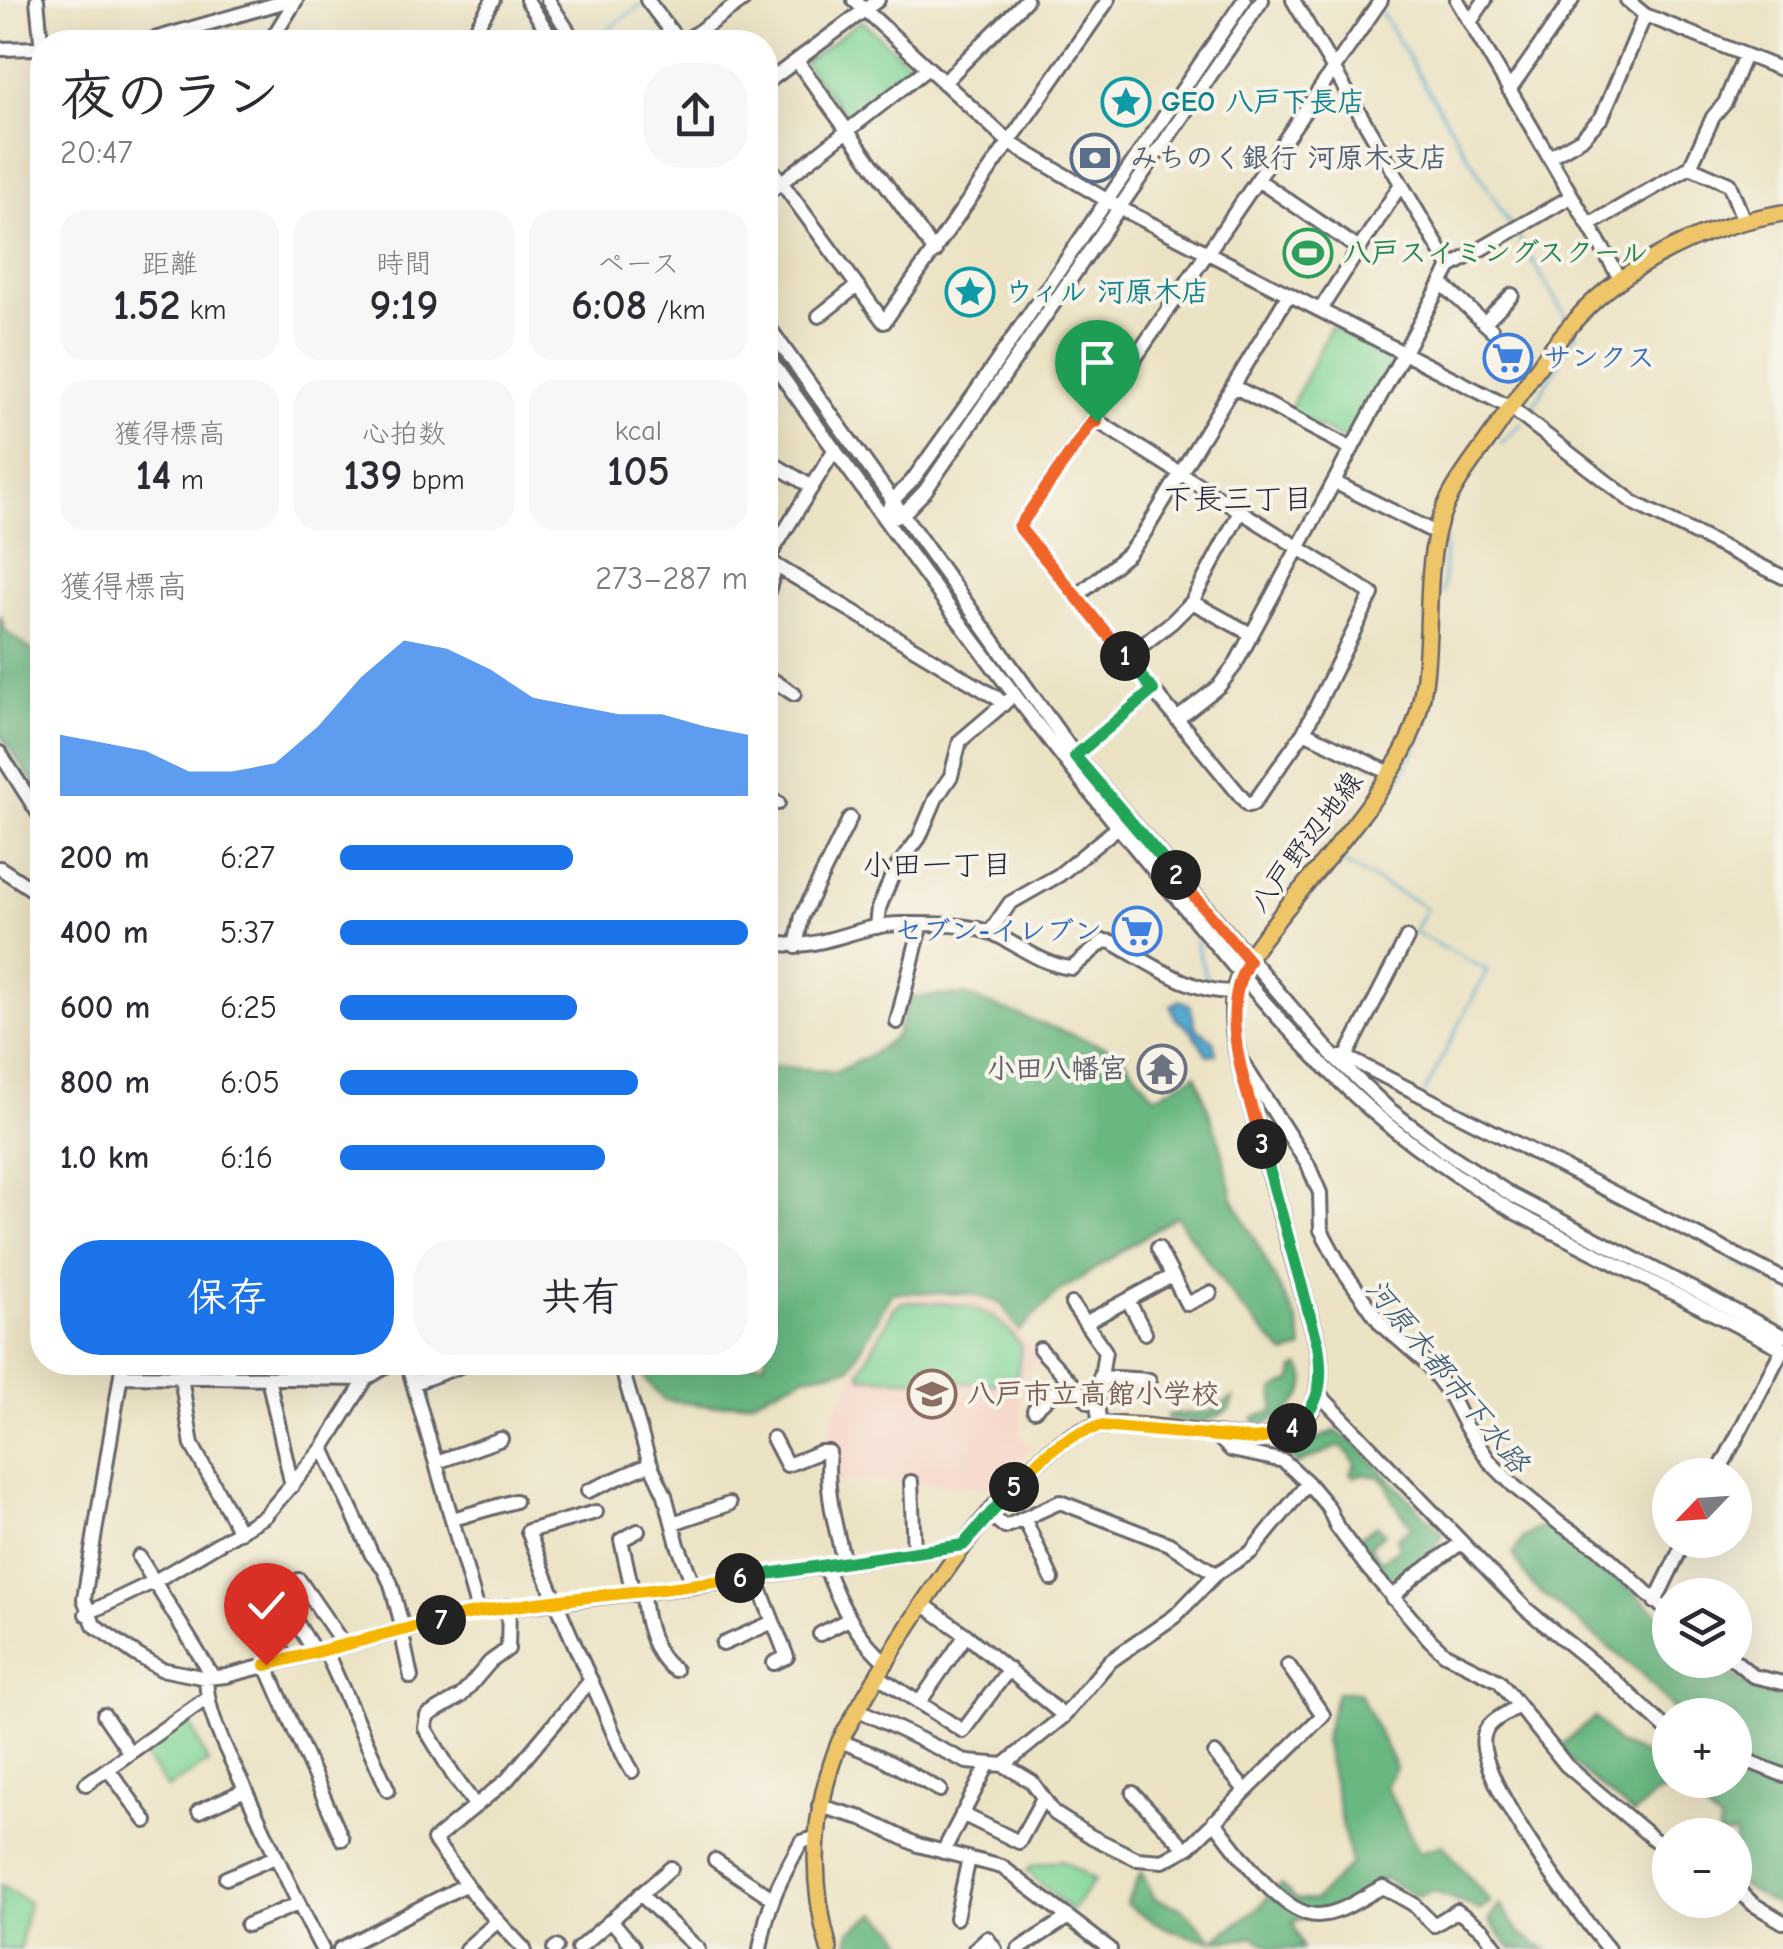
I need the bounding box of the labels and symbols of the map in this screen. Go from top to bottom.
place icon: GEO 八戸下長店 [1100,76,1152,128]
place label: GEO 八戸下長店 [1161,86,1365,118]
bank icon: みちのく銀行 河原木支店 [1069,132,1121,184]
place label: みちのく銀行 河原木支店 [1130,142,1447,174]
sports icon: 八戸スイミングスクール [1282,227,1334,279]
place label: 八戸スイミングスクール [1343,237,1648,269]
place icon: ウィル 河原木店 [944,266,996,318]
place label: ウィル 河原木店 [1005,276,1209,308]
pin [1055,320,1140,423]
supermarket icon: サンクス [1482,332,1534,384]
place label: サンクス [1543,342,1655,374]
district label: 下長三丁目 [1163,482,1313,517]
pin: 1 [1100,631,1150,681]
street label: 八戸野辺地線 [1243,765,1369,919]
district label: 小田一丁目 [862,848,1012,883]
pin: 2 [1151,850,1201,900]
supermarket icon: セブン-イレブン [1111,905,1163,957]
place label: セブン-イレブン [895,915,1102,947]
temple icon: 小田八幡宮 [1136,1043,1188,1095]
place label: 小田八幡宮 [987,1053,1127,1085]
pin: 3 [1237,1119,1287,1169]
water label: 河原木都市下水路 [1358,1272,1537,1482]
school or university icon: 八戸市立高館小学校 [906,1368,958,1420]
place label: 八戸市立高館小学校 [967,1378,1219,1410]
pin: 4 [1267,1403,1317,1453]
north arrow [1652,1458,1752,1558]
pin: 5 [989,1462,1039,1512]
pin: 6 [715,1553,765,1603]
pin [224,1563,309,1666]
pin: 7 [416,1595,466,1645]

